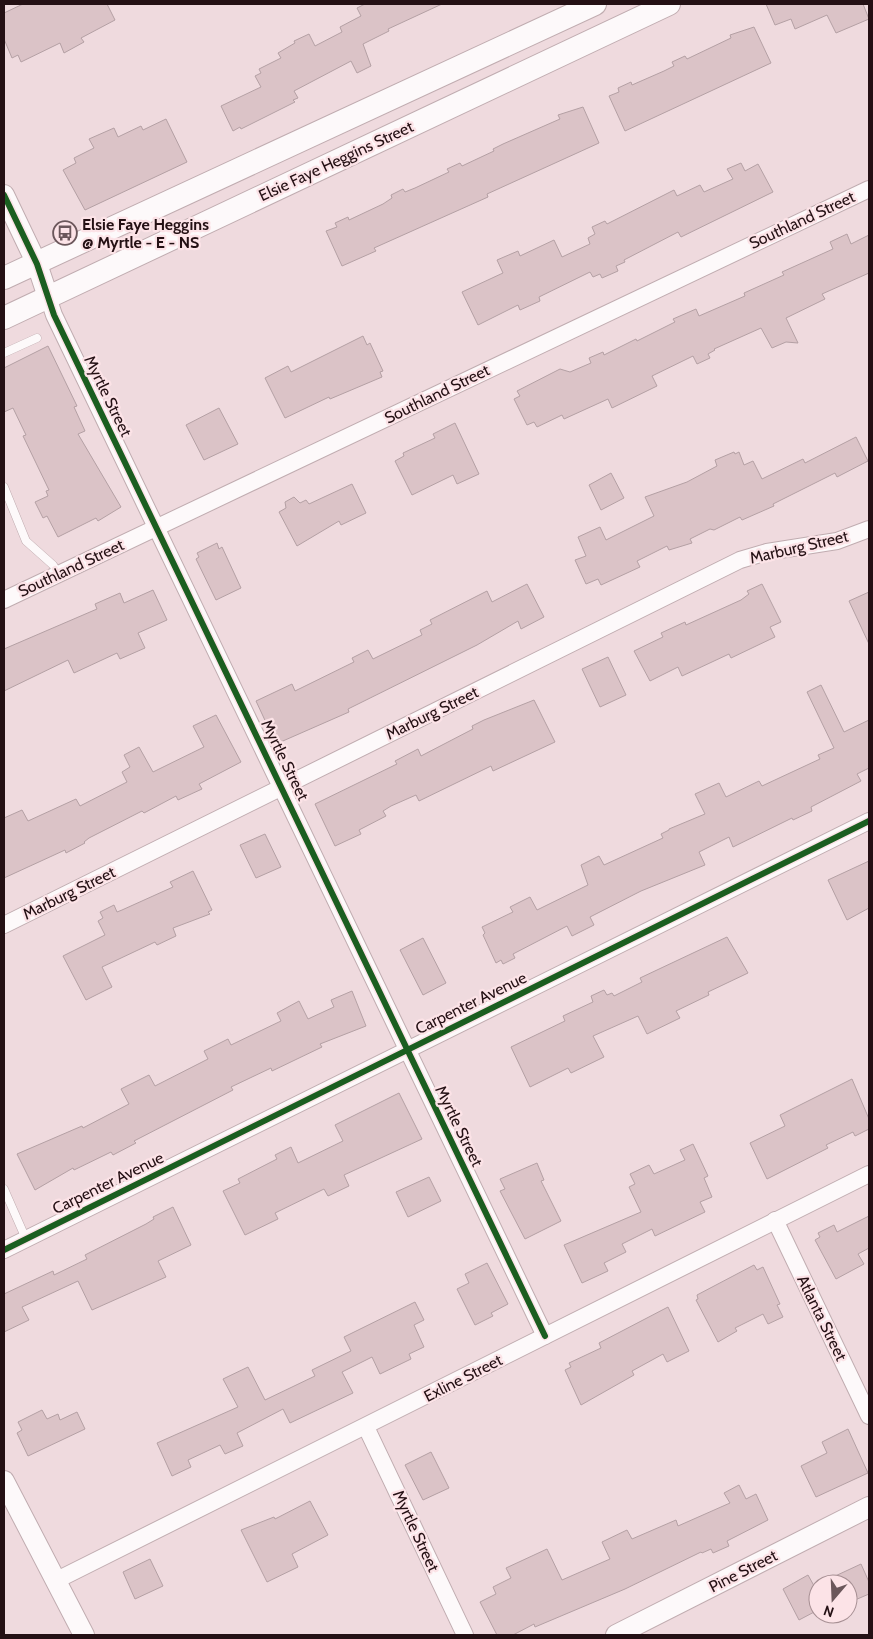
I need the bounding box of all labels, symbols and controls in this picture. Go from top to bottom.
street label: Elsie Faye Heggins Street [256,117,417,205]
street label: Southland Street [746,187,858,253]
place label: Elsie Faye Heggins @ Myrtle - E - NS [82,215,209,252]
bus stop icon: Elsie Faye Heggins @ Myrtle - E - NS [52,220,78,246]
street label: Myrtle Street [80,352,136,440]
street label: Southland Street [381,360,493,428]
street label: Marburg Street [748,526,851,568]
street label: Southland Street [15,535,127,601]
street label: Marburg Street [383,682,482,744]
street label: Myrtle Street [257,716,313,804]
street label: Marburg Street [20,862,119,924]
street label: Carpenter Avenue [412,968,530,1038]
street label: Myrtle Street [431,1082,487,1170]
street label: Carpenter Avenue [49,1148,167,1218]
street label: Atlanta Street [793,1272,851,1364]
street label: Exline Street [421,1350,506,1406]
street label: Myrtle Street [389,1487,443,1575]
street label: Pine Street [706,1545,781,1596]
north arrow [808,1574,858,1624]
text: N [821,1601,836,1621]

